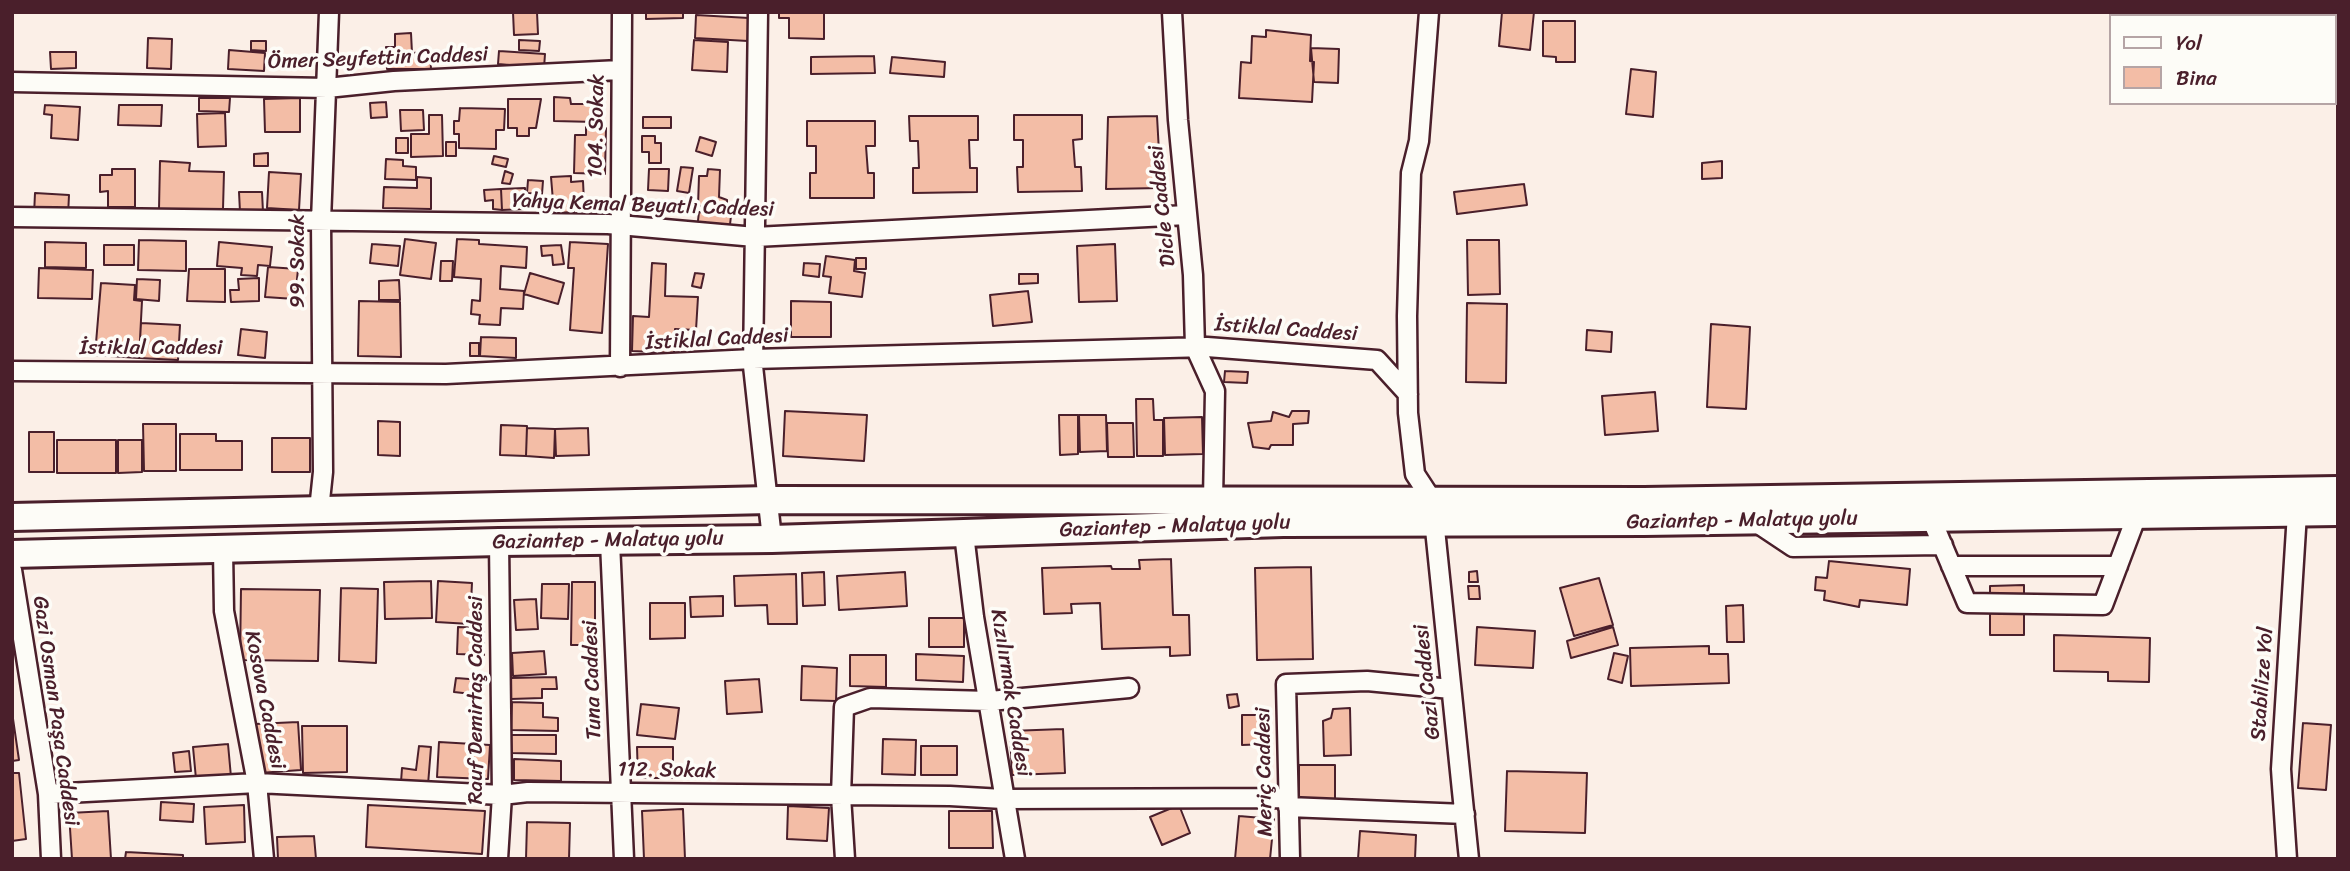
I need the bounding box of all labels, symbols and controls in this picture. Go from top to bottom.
legend [2108,14,2336,105]
text: Yol [2176,24,2202,62]
street label: Ömer Seyfettin Caddesi [267,43,489,75]
text: Bina [2176,59,2217,97]
street label: 104. Sokak [583,74,611,178]
street label: Dicle Caddesi [1144,144,1182,268]
street label: Yahya Kemal Beyatlı Caddesi [511,189,775,223]
street label: 99. Sokak [286,214,312,308]
street label: İstiklal Caddesi [1214,312,1358,348]
street label: İstiklal Caddesi [645,324,789,356]
street label: İstiklal Caddesi [79,336,223,362]
street label: Gaziantep - Malatya yolu [1626,506,1858,536]
street label: Gaziantep - Malatya yolu [1059,510,1291,544]
street label: Gaziantep - Malatya yolu [492,526,724,556]
street label: Gazi Osman Paşa Caddesi [26,595,84,827]
street label: Rauf Demirtaş Caddesi [464,596,490,804]
street label: Kızılırmak Caddesi [984,608,1036,778]
street label: Tuna Caddesi [578,620,608,740]
street label: Gazi Caddesi [1409,623,1447,741]
street label: Stabilize Yol [2246,626,2280,742]
street label: Kosova Caddesi [238,629,290,771]
street label: Meriç Caddesi [1251,707,1279,837]
street label: 112. Sokak [617,758,717,784]

